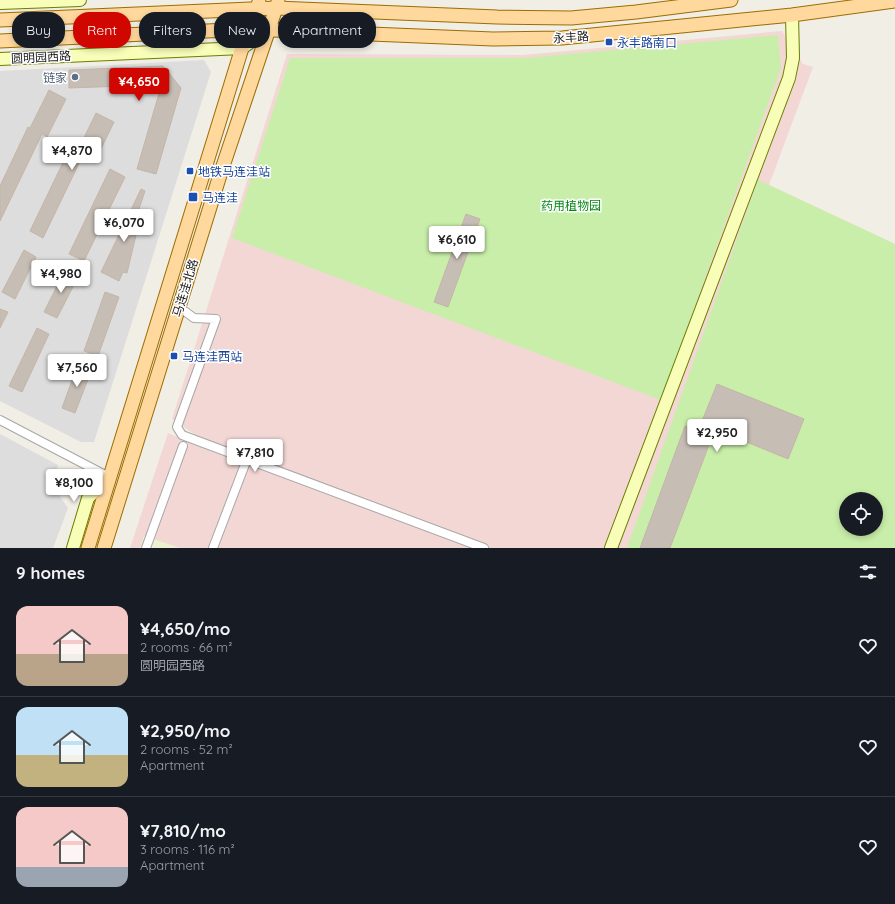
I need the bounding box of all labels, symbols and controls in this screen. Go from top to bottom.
chip: Buy [12,12,65,48]
chip: Rent [73,12,131,48]
chip: Filters [139,12,206,48]
chip: New [214,12,270,48]
chip: Apartment [278,12,376,48]
street label: 永丰路 [553,28,589,46]
place label: 永丰路南口 [617,35,677,50]
marker: 永丰路南口 [604,37,614,47]
street label: 圆明园西路 [11,48,71,66]
pin: ¥4,650 [106,68,172,102]
place label: 链家 [43,70,67,85]
marker: 链家 [70,72,80,82]
text: ¥4,650 [118,73,160,89]
pin: ¥4,870 [39,137,105,171]
text: ¥4,870 [51,142,93,158]
place label: 地铁马连洼站 [198,164,270,179]
marker: 地铁马连洼站 [185,166,195,176]
place label: 马连洼 [202,190,238,205]
marker: 马连洼 [187,191,199,203]
park label: 药用植物园 [541,198,601,213]
pin: ¥6,070 [91,209,157,243]
text: ¥6,070 [103,214,145,230]
pin: ¥6,610 [424,226,490,260]
text: ¥6,610 [438,231,476,247]
street label: 马连洼北路 [169,257,201,319]
pin: ¥4,980 [28,260,94,294]
text: ¥4,980 [40,265,82,281]
place label: 马连洼西站 [182,349,242,364]
marker: 马连洼西站 [169,351,179,361]
pin: ¥7,560 [44,354,110,388]
text: ¥7,560 [57,359,97,375]
pin: ¥2,950 [684,419,750,453]
text: ¥2,950 [696,424,738,440]
pin: ¥7,810 [222,439,288,473]
text: ¥7,810 [236,444,274,460]
pin: ¥8,100 [41,469,107,503]
text: ¥8,100 [55,474,93,490]
map controls [839,492,883,536]
button: locate [839,492,883,536]
icon: filters [857,561,879,583]
text: 9 homes [16,562,85,583]
text: ¥4,650/mo [140,618,230,639]
icon: home [48,622,96,670]
icon: heart [857,635,879,657]
text: 2 rooms · 66 m² [140,639,232,655]
text: 圆明园西路 [140,657,205,673]
text: ¥2,950/mo [140,720,230,741]
icon: home [48,723,96,771]
icon: heart [857,736,879,758]
text: 2 rooms · 52 m² [140,741,233,757]
text: Apartment [140,757,205,773]
text: ¥7,810/mo [140,820,226,841]
icon: home [48,823,96,871]
icon: heart [857,836,879,858]
text: 3 rooms · 116 m² [140,841,235,857]
text: Apartment [140,857,205,873]

